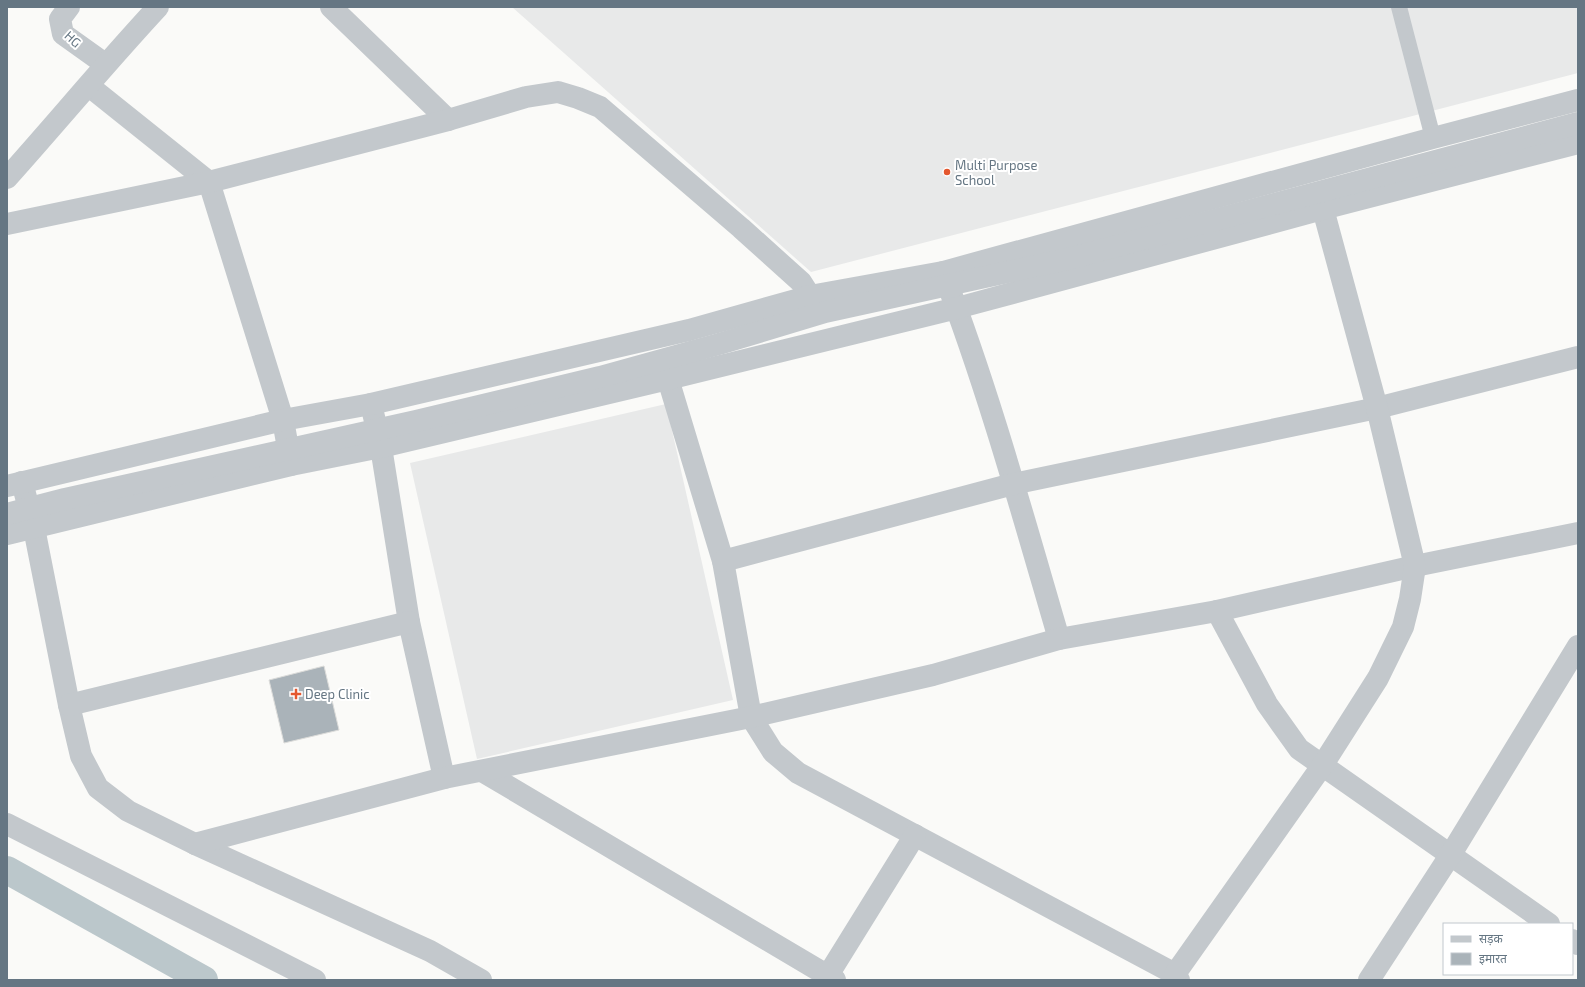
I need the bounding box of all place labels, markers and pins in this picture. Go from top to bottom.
place label: Multi Purpose School [955,157,1037,188]
marker: Multi Purpose School [942,167,952,177]
place label: Deep Clinic [305,686,370,702]
marker: Deep Clinic [290,688,302,700]

